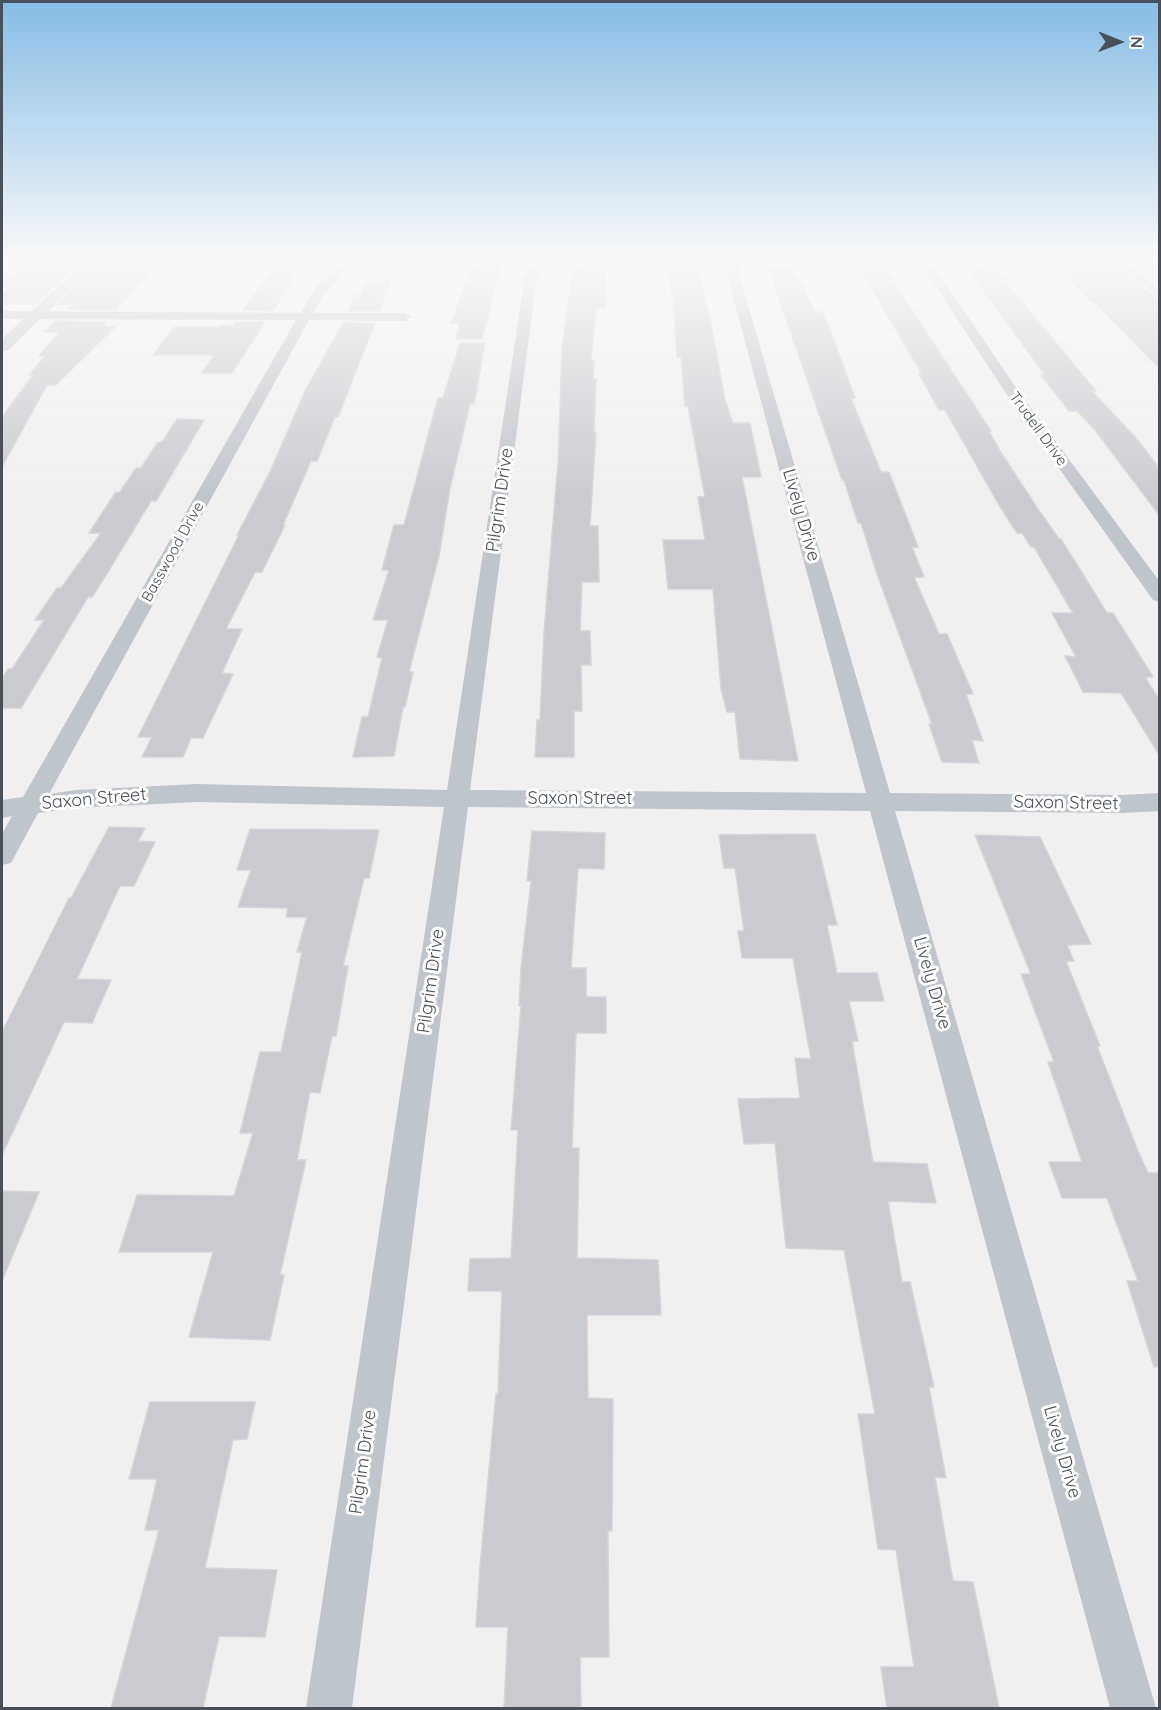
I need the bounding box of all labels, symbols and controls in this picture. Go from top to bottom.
north arrow [1089,12,1149,72]
text: N [1127,36,1147,48]
street label: Trudell Drive [1005,388,1071,470]
street label: Pilgrim Drive [482,446,518,554]
street label: Lively Drive [777,466,825,564]
street label: Basswood Drive [138,499,208,605]
street label: Saxon Street [41,784,147,814]
street label: Saxon Street [528,788,632,810]
street label: Saxon Street [1013,791,1119,815]
street label: Pilgrim Drive [413,927,449,1035]
street label: Lively Drive [908,934,956,1032]
street label: Lively Drive [1038,1403,1086,1501]
street label: Pilgrim Drive [345,1408,381,1516]

